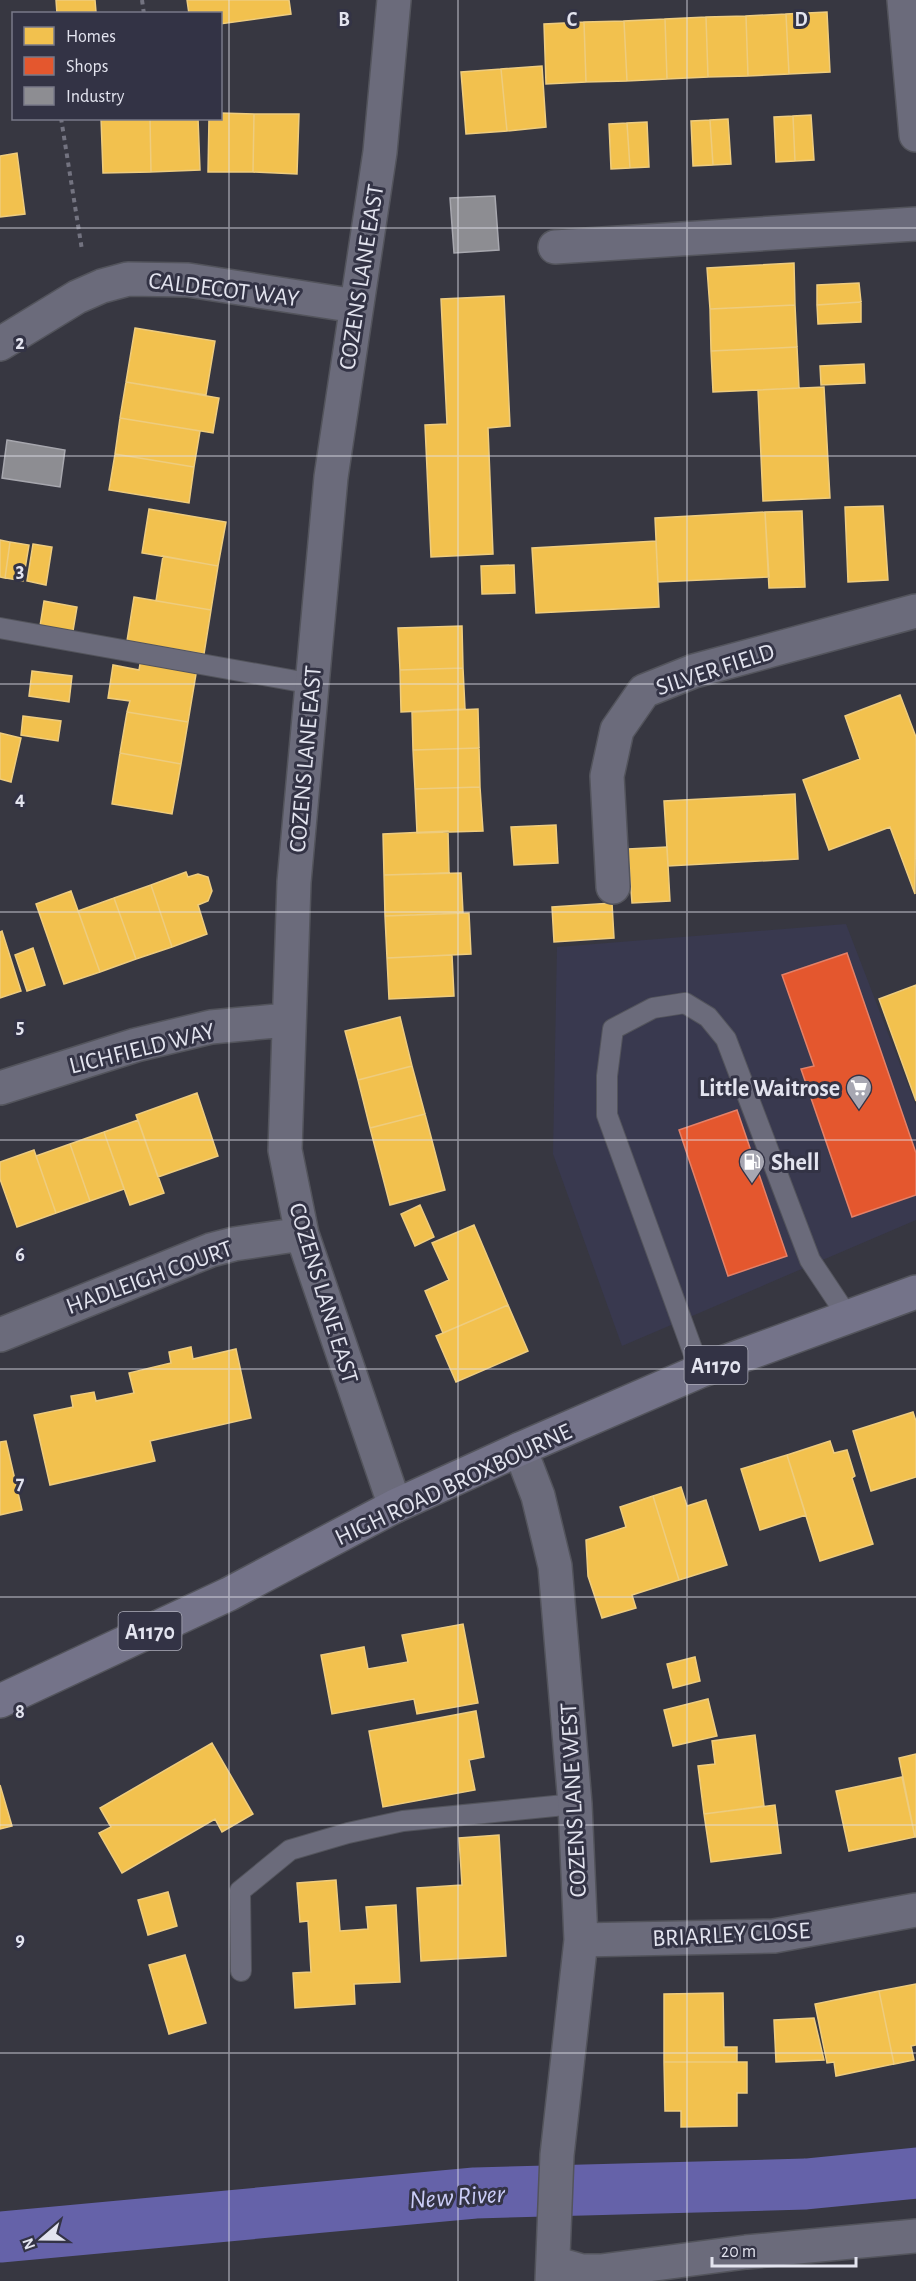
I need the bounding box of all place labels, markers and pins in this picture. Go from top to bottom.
supermarket icon: Little Waitrose [844,1073,874,1111]
place label: Little Waitrose [699,1077,840,1101]
fuel station icon: Shell [737,1147,767,1185]
place label: Shell [771,1151,819,1175]

